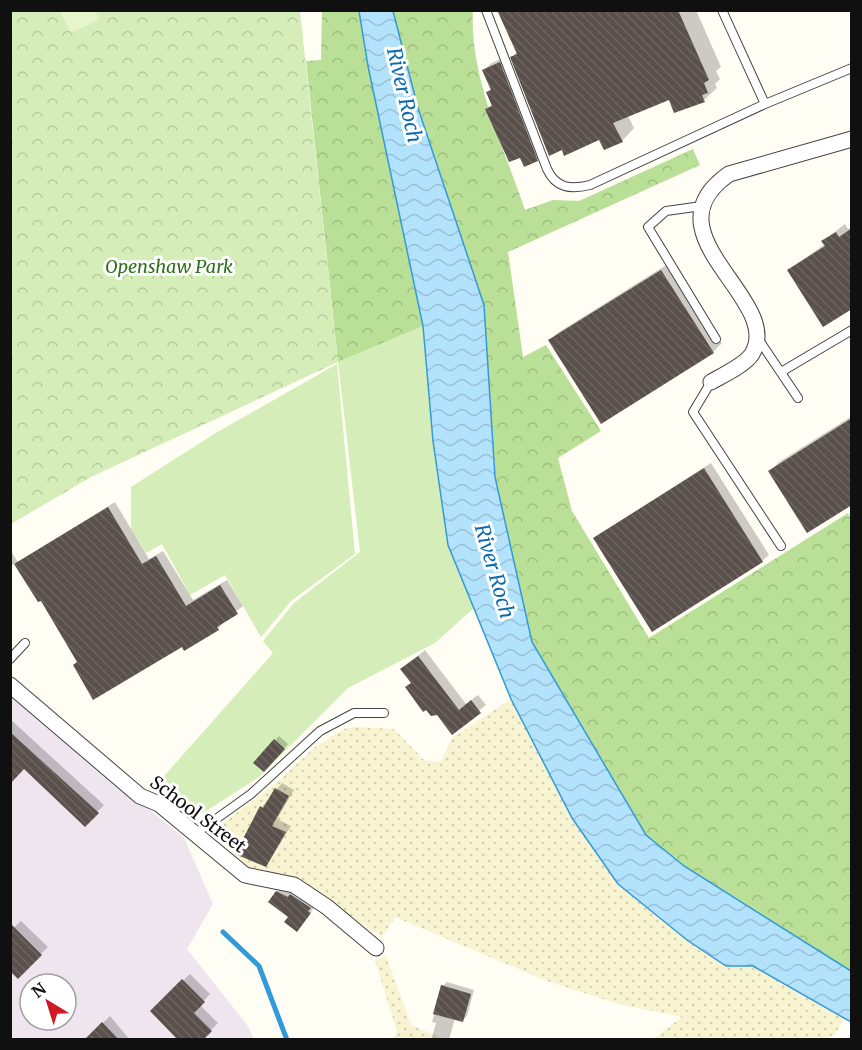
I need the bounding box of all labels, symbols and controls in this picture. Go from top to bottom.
water label: River Roch [382,45,428,145]
park label: Openshaw Park [105,255,233,278]
water label: River Roch [470,521,520,621]
street label: School Street [145,770,251,858]
north arrow [18,972,78,1032]
text: N [28,978,50,1002]

